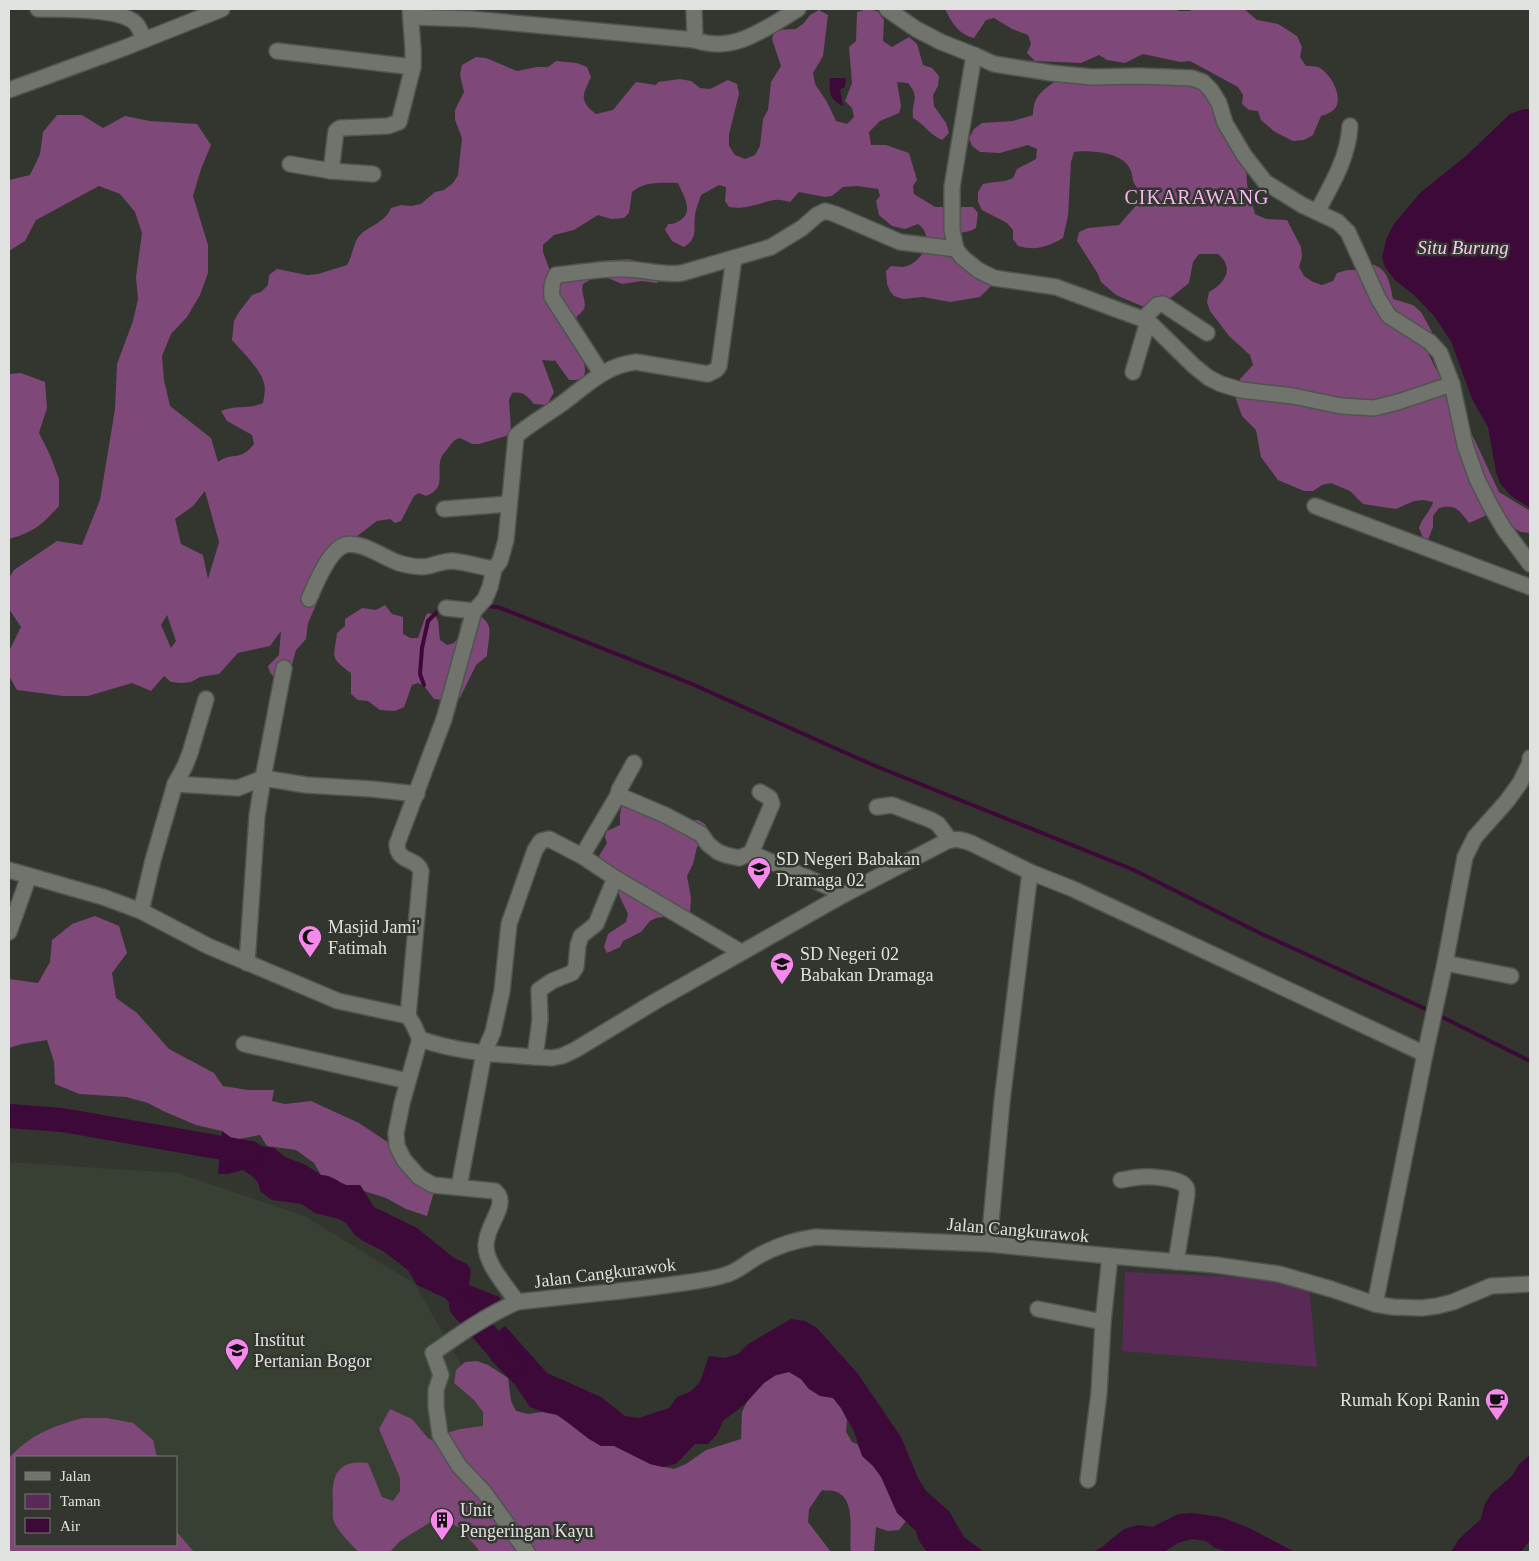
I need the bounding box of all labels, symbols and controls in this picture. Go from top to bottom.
district label: CIKARAWANG [1124,186,1270,208]
water label: Situ Burung [1417,237,1509,258]
place label: SD Negeri Babakan Dramaga 02 [776,849,920,890]
school or university icon: SD Negeri Babakan Dramaga 02 [746,856,772,890]
place label: Masjid Jami' Fatimah [328,917,420,958]
mosque icon: Masjid Jami' Fatimah [297,924,323,958]
place label: SD Negeri 02 Babakan Dramaga [800,944,933,985]
school or university icon: SD Negeri 02 Babakan Dramaga [769,951,795,985]
street label: Jalan Cangkurawok [946,1214,1090,1246]
street label: Jalan Cangkurawok [533,1254,677,1292]
place label: Institut Pertanian Bogor [254,1330,371,1371]
school or university icon: Institut Pertanian Bogor [224,1337,250,1371]
cafe icon: Rumah Kopi Ranin [1484,1387,1510,1421]
place label: Rumah Kopi Ranin [1340,1390,1480,1410]
legend [15,1456,178,1546]
text: Jalan [60,1468,91,1484]
text: Taman [60,1493,101,1509]
place label: Unit Pengeringan Kayu [460,1500,593,1541]
building icon: Unit Pengeringan Kayu [429,1507,455,1541]
text: Air [60,1518,80,1534]

